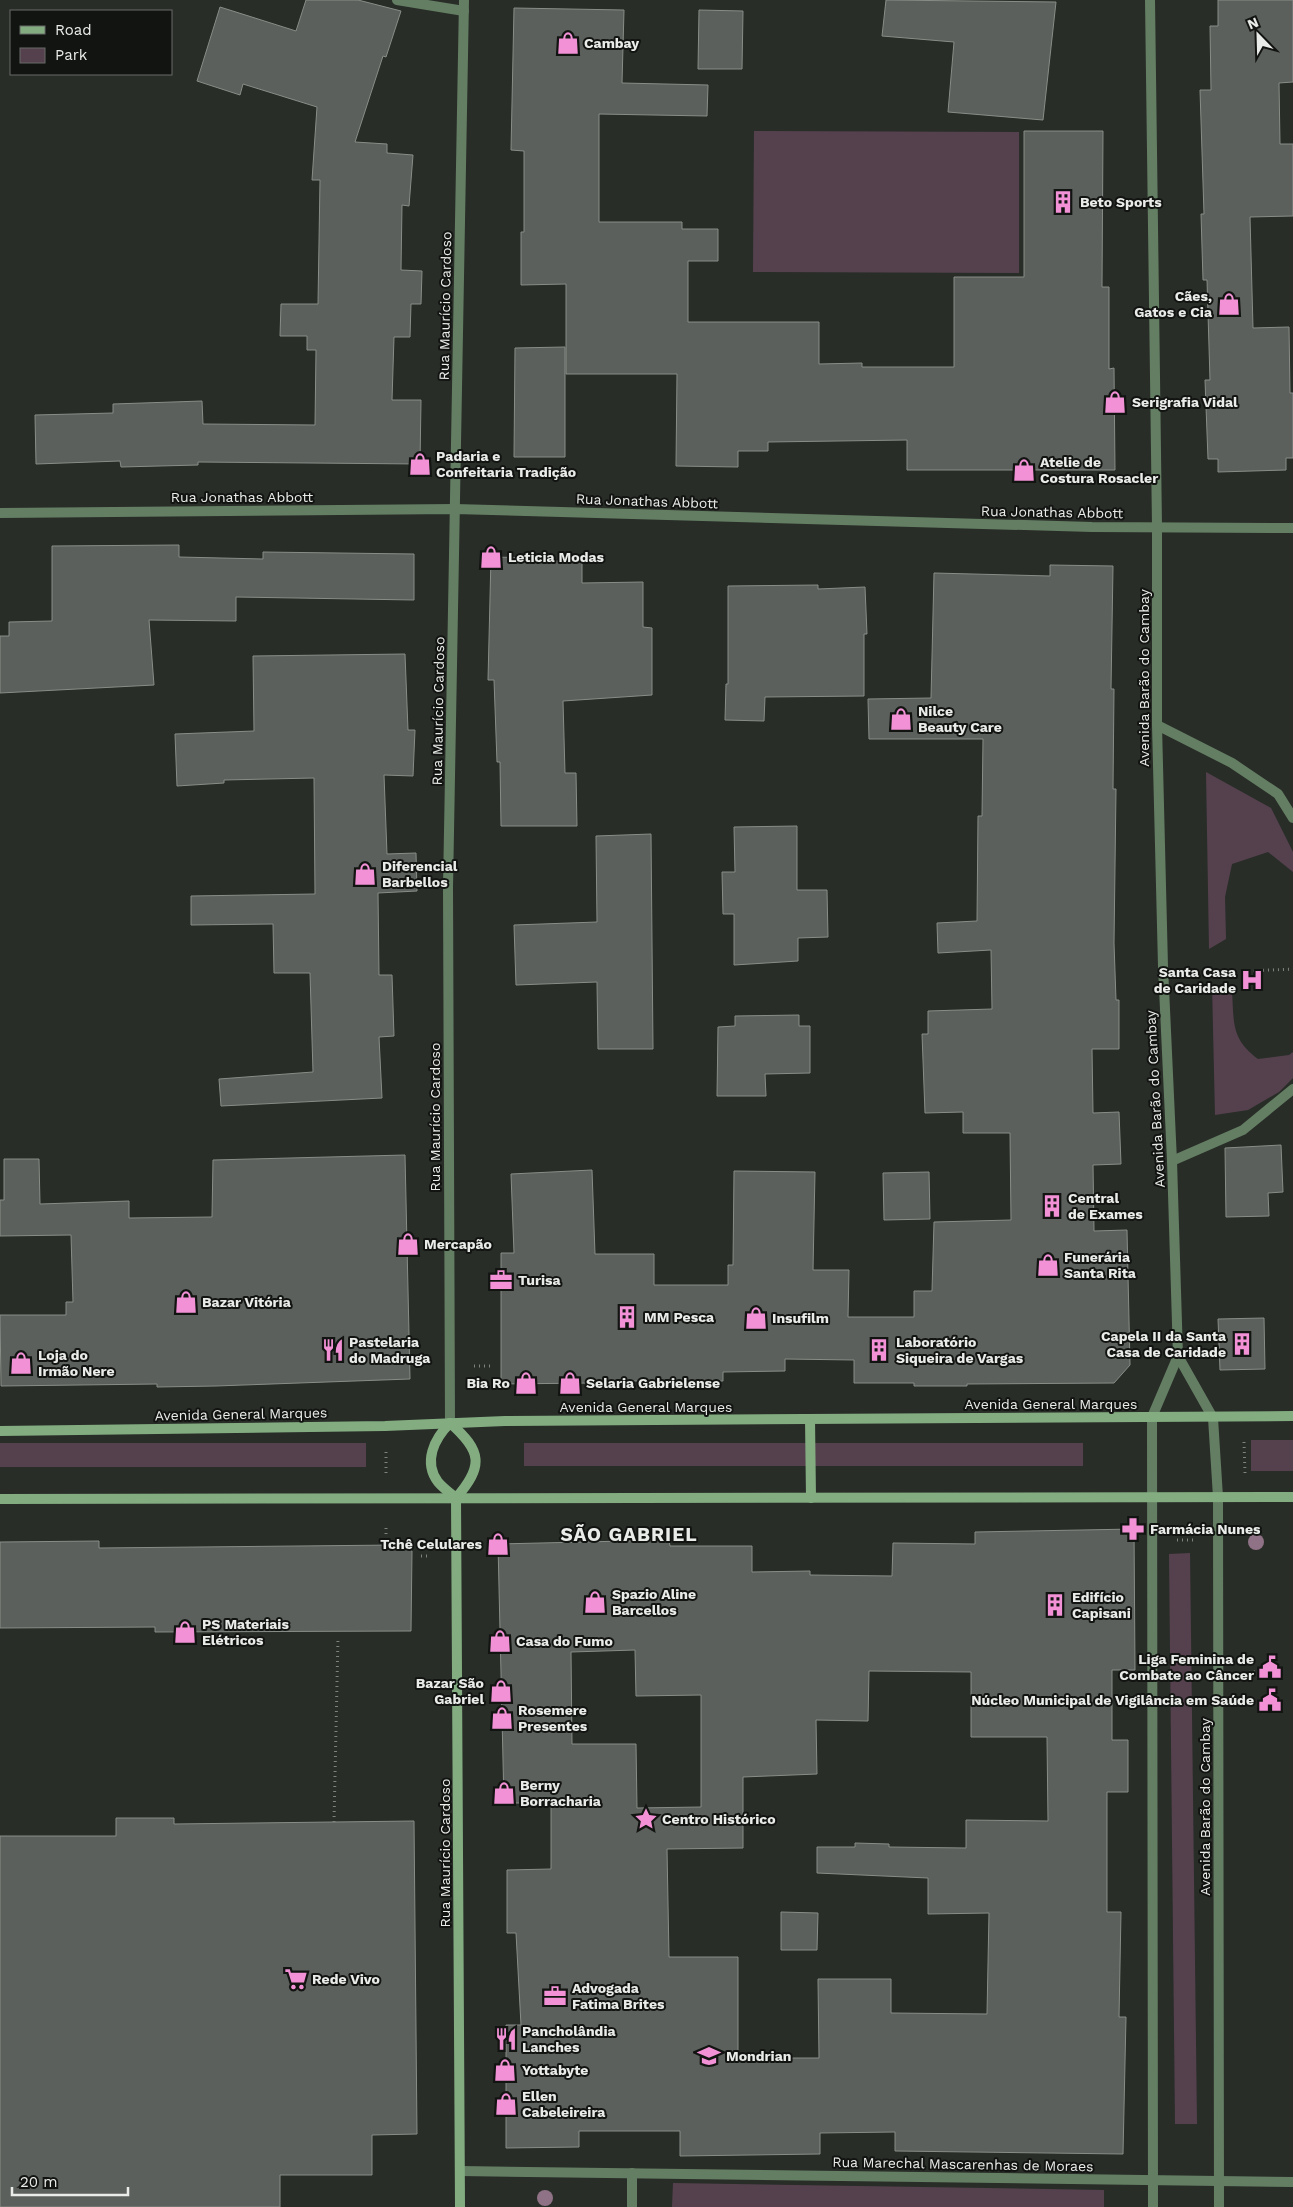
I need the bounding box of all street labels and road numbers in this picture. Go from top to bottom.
street label: Rua Maurício Cardoso [436,231,454,381]
street label: Rua Jonathas Abbott [171,489,313,505]
street label: Rua Jonathas Abbott [576,491,719,511]
street label: Rua Jonathas Abbott [981,503,1123,521]
street label: Avenida Barão do Cambay [1136,588,1152,767]
street label: Rua Maurício Cardoso [429,636,447,786]
street label: Avenida Barão do Cambay [1142,1009,1168,1188]
street label: Rua Maurício Cardoso [427,1043,443,1191]
street label: Avenida General Marques [965,1396,1137,1412]
street label: Avenida General Marques [560,1399,732,1415]
street label: Avenida General Marques [154,1404,328,1424]
street label: Avenida Barão do Cambay [1197,1717,1213,1896]
street label: Rua Maurício Cardoso [437,1779,453,1927]
street label: Rua Marechal Mascarenhas de Moraes [832,2154,1094,2174]

